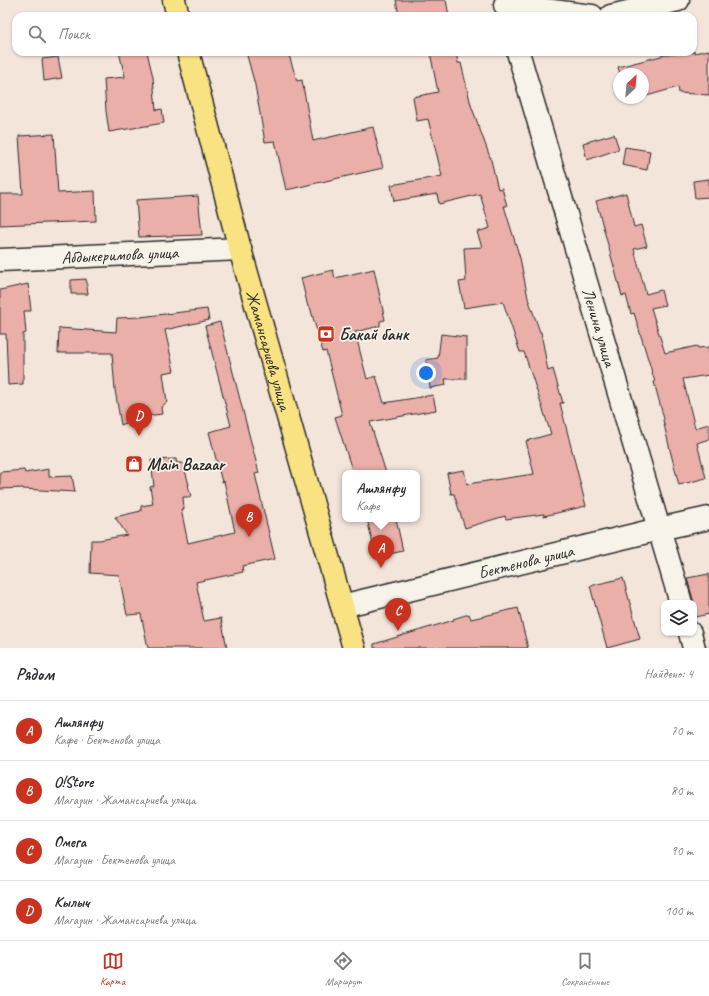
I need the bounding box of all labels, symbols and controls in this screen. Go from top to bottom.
search box [12,12,697,56]
icon: search [26,23,48,45]
text: Поиск [58,25,90,44]
north arrow [613,68,649,104]
street label: Абдыкеримова улица [61,242,180,268]
street label: Ленина улица [577,286,621,371]
street label: Жамансариева улица [241,288,296,415]
bank icon: Бакай банк [316,324,336,344]
place label: Бакай банк [339,324,410,345]
your location [416,363,436,383]
pin: D [126,403,152,436]
shop icon: Main Bazaar [124,454,144,474]
place label: Main Bazaar [147,454,226,475]
popup [342,470,420,522]
text: Ашлянфу [357,479,405,498]
text: Кафе [357,498,379,514]
pin: B [236,504,262,537]
pin: A [368,535,394,568]
street label: Бектенова улица [476,540,577,584]
pin: C [385,598,411,631]
map controls [661,600,697,636]
button: layers [661,600,697,636]
text: Рядом [16,664,54,685]
text: Найдено: 4 [645,666,693,682]
text: Ашлянфу [54,713,103,732]
text: A [26,723,32,739]
text: 70 m [671,723,693,739]
text: Кафе · Бектенова улица [54,732,160,748]
text: O!Store [54,773,93,792]
text: B [26,783,32,799]
text: 80 m [671,783,693,799]
text: Магазин · Жамансариева улица [54,792,195,808]
text: Омега [54,833,86,852]
text: C [26,843,32,859]
text: 90 m [671,843,693,859]
text: Магазин · Бектенова улица [54,852,175,868]
text: Кылыч [54,893,89,912]
text: D [25,903,33,919]
text: 100 m [665,903,693,919]
text: Магазин · Жамансариева улица [54,912,195,928]
tab: Карта [100,950,125,988]
tab: Маршрут [325,950,361,988]
tab: Сохранённые [561,950,609,988]

